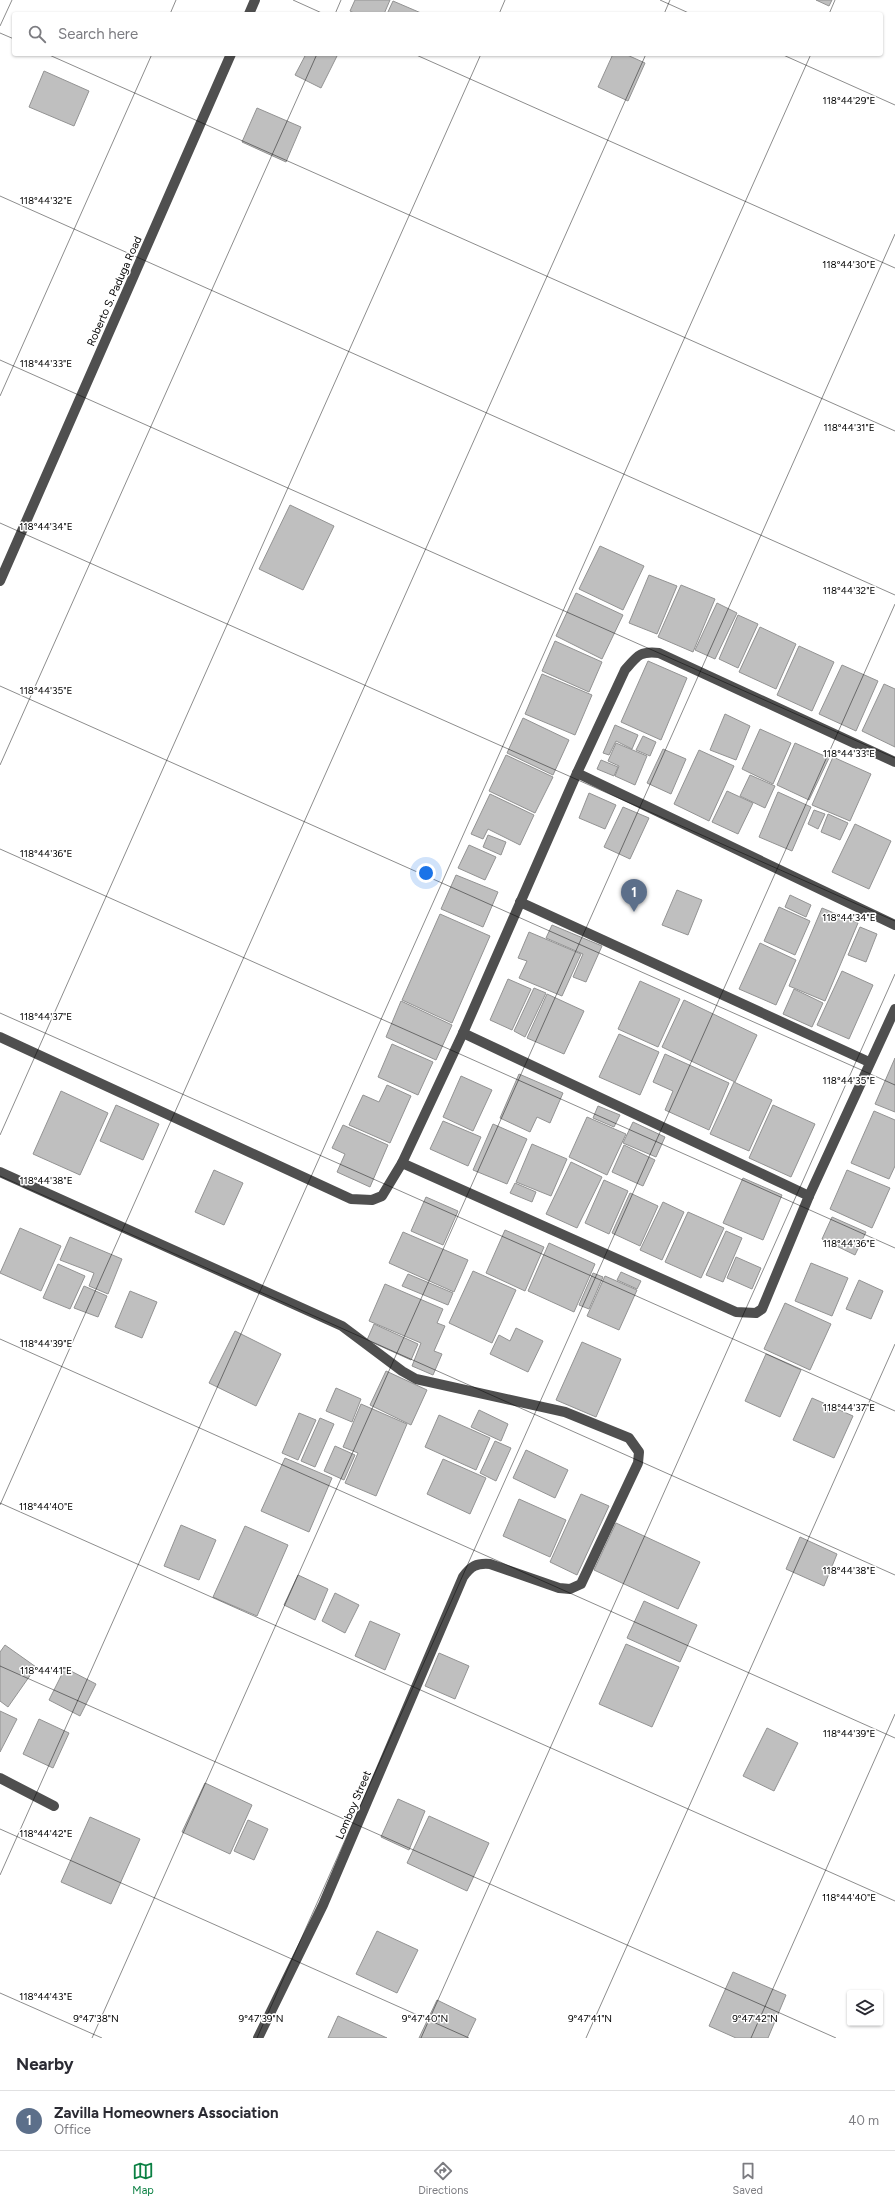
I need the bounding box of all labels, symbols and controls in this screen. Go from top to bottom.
search box [12,12,883,56]
icon: search [26,23,48,45]
text: Search here [58,25,138,43]
text: 118°44'29"E [823,94,876,107]
text: 118°44'32"E [20,194,72,207]
street label: Roberto S. Paduga Road [84,234,145,348]
text: 118°44'30"E [822,258,876,271]
text: 118°44'33"E [20,357,72,370]
text: 118°44'31"E [823,421,875,434]
text: 118°44'34"E [19,520,73,533]
text: 118°44'32"E [823,584,875,597]
text: 118°44'35"E [20,684,72,697]
text: 118°44'33"E [823,747,875,760]
text: 118°44'36"E [20,847,72,860]
your location [416,863,436,883]
pin: 1 [621,879,647,912]
text: 118°44'34"E [822,911,876,924]
text: 118°44'37"E [20,1010,72,1023]
text: 118°44'35"E [823,1074,875,1087]
text: 118°44'38"E [19,1174,73,1187]
text: 118°44'36"E [823,1237,875,1250]
text: 118°44'39"E [20,1337,72,1350]
text: 118°44'37"E [823,1401,875,1414]
text: 118°44'40"E [19,1500,73,1513]
text: 118°44'38"E [822,1564,876,1577]
text: 118°44'41"E [20,1664,72,1677]
text: 118°44'39"E [823,1727,875,1740]
street label: Lomboy Street [333,1769,374,1842]
text: 118°44'42"E [19,1827,73,1840]
text: 118°44'40"E [822,1891,876,1904]
text: 118°44'43"E [19,1990,73,2003]
map controls [847,1990,883,2026]
button: layers [847,1990,883,2026]
text: 9°47'38"N [73,2012,119,2025]
text: 9°47'39"N [239,2012,283,2025]
text: 9°47'40"N [402,2012,448,2025]
text: 9°47'41"N [568,2012,612,2025]
text: 9°47'42"N [732,2012,778,2025]
text: Nearby [16,2054,74,2074]
text: Zavilla Homeowners Association [54,2104,279,2122]
text: 1 [26,2113,32,2128]
text: 40 m [848,2113,879,2128]
text: Office [54,2122,91,2137]
tab: Map [132,2160,154,2197]
tab: Directions [418,2160,468,2197]
tab: Saved [733,2160,763,2197]

